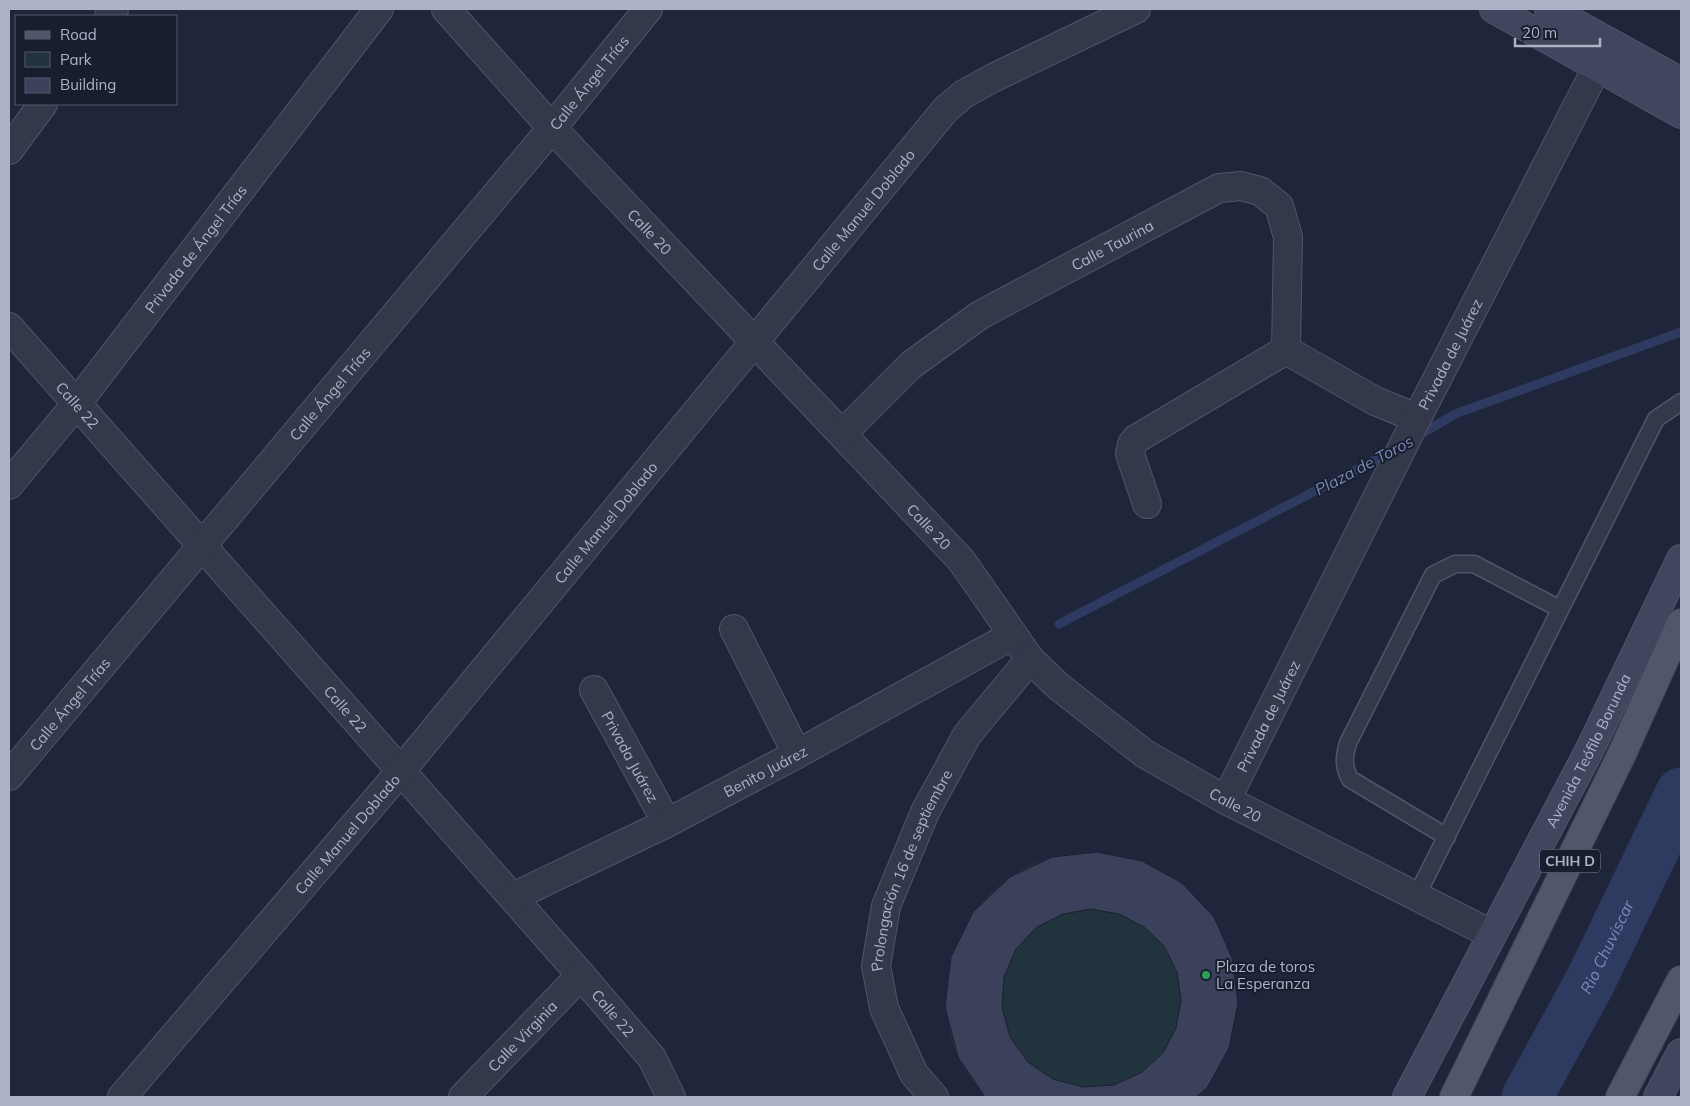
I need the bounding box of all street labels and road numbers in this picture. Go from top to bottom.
street label: Calle Ángel Trías [545,31,633,134]
street label: Calle Manuel Doblado [807,145,919,275]
street label: Privada de Ángel Trías [140,181,250,317]
street label: Calle 20 [624,205,676,259]
street label: Calle Taurina [1068,215,1157,274]
street label: Privada de Juárez [1413,295,1486,413]
street label: Calle Ángel Trías [285,343,374,444]
street label: Calle 22 [52,378,104,432]
street label: Calle Manuel Doblado [550,458,661,587]
street label: Calle 20 [903,499,955,553]
street label: Calle Ángel Trías [25,653,114,755]
street label: Privada de Juárez [1232,657,1304,775]
street label: Avenida Teófilo Borunda [1541,670,1634,831]
street label: Calle 22 [320,681,372,736]
street label: Privada Juárez [598,708,663,806]
street label: Benito Juárez [720,741,811,801]
street label: Prolongación 16 de septiembre [866,766,956,973]
street label: Calle Manuel Doblado [290,770,404,898]
street label: Calle 20 [1206,783,1265,826]
road number: CHIH D [1540,849,1600,872]
street label: Calle 22 [588,985,639,1040]
street label: Calle Virginia [483,996,561,1075]

